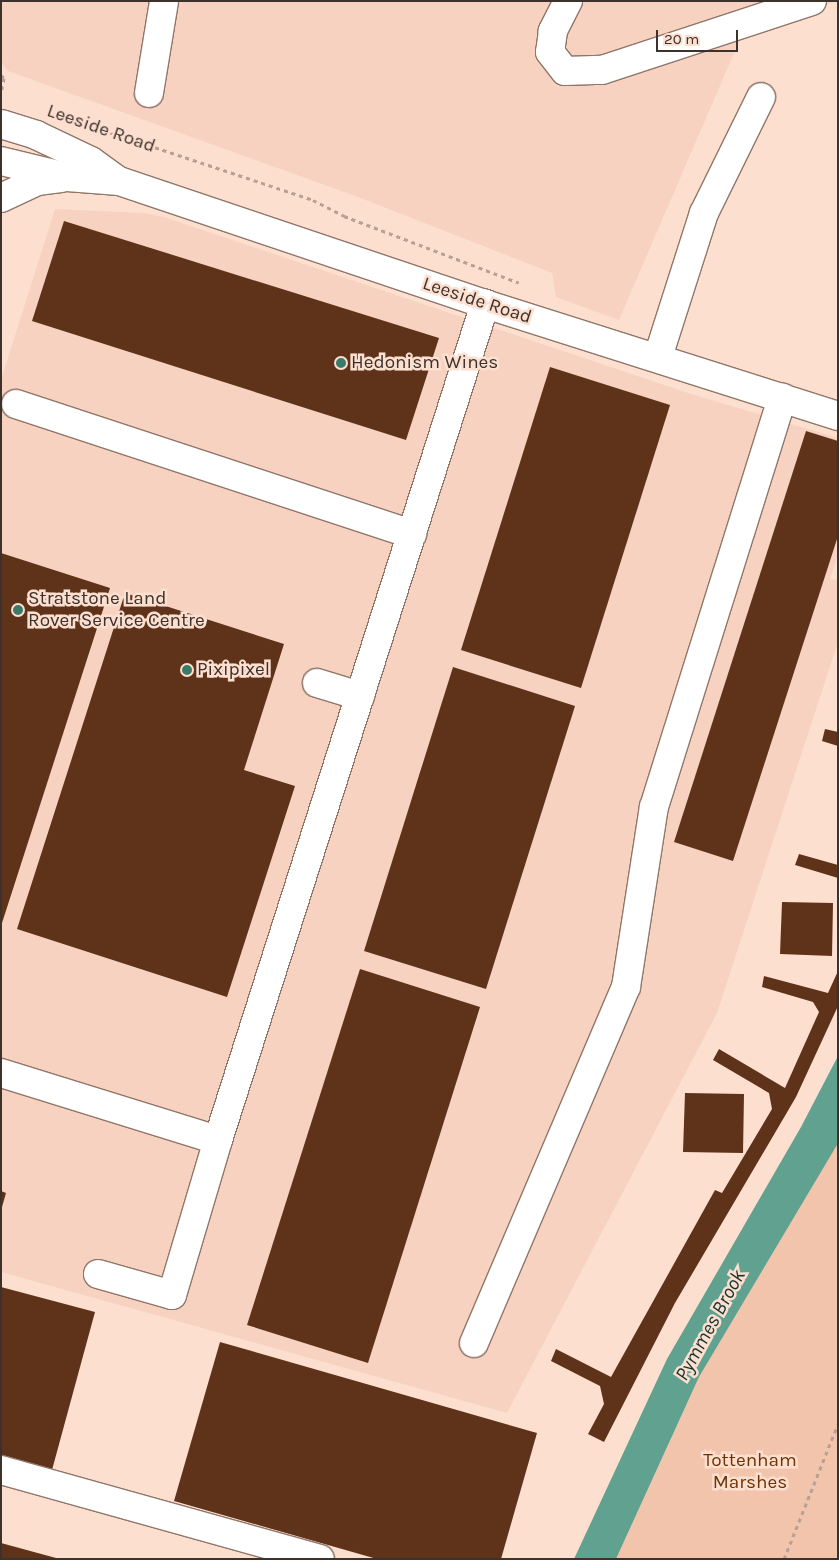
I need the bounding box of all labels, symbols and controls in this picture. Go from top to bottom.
scale bar [659,20,742,52]
text: 20 m [664,30,699,48]
street label: Leeside Road [44,100,158,158]
street label: Leeside Road [420,273,534,329]
place label: Hedonism Wines [351,352,498,374]
marker: Hedonism Wines [335,357,347,369]
place label: Stratstone Land Rover Service Centre [28,588,205,632]
marker: Stratstone Land Rover Service Centre [12,604,24,616]
place label: Pixipixel [197,659,270,681]
marker: Pixipixel [181,664,193,676]
water label: Pymmes Brook [670,1265,750,1385]
park label: Tottenham Marshes [703,1450,797,1494]

